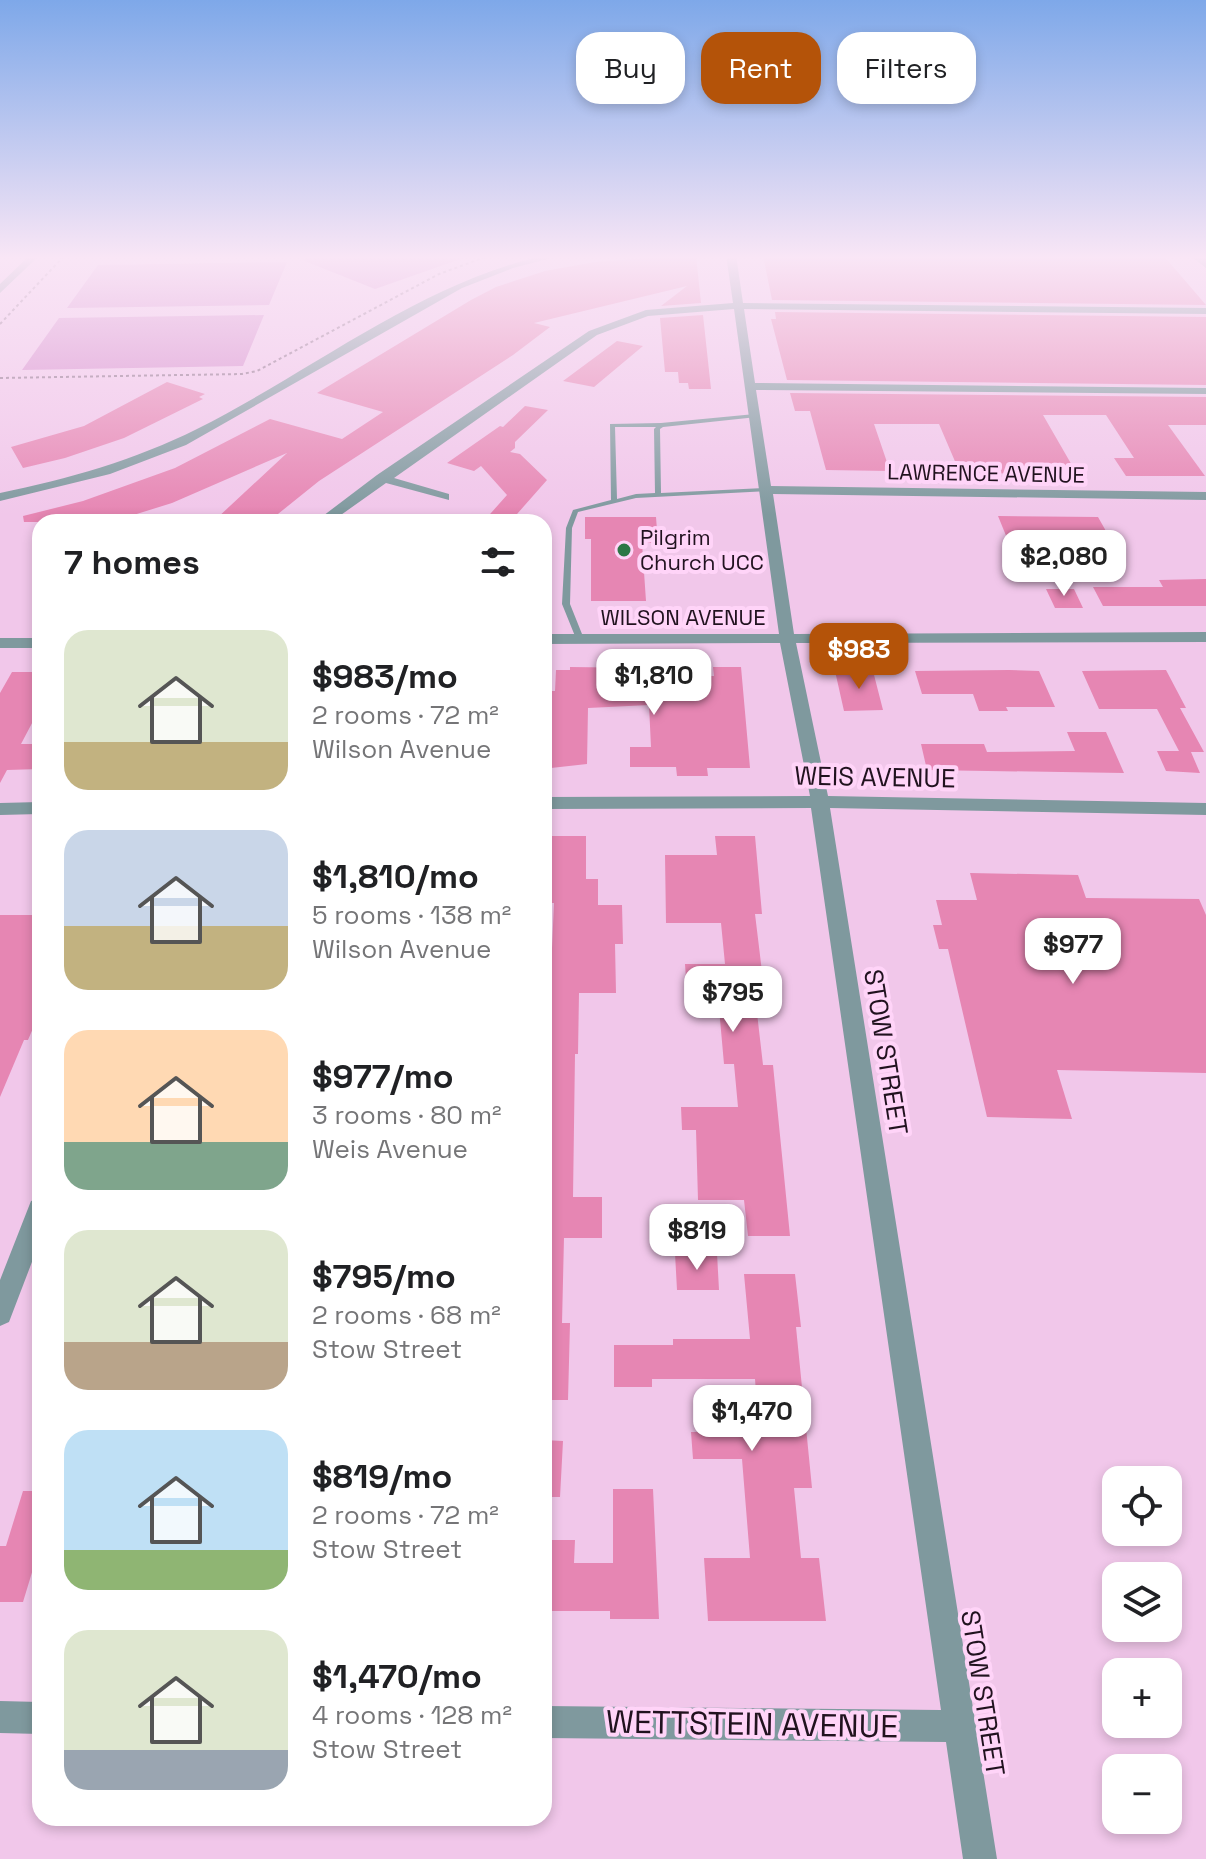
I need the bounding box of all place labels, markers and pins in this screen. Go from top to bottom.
place label: Pilgrim Church UCC [640,523,764,576]
pin: $2,080 [999,530,1129,598]
marker: Pilgrim Church UCC [615,541,633,559]
pin: $983 [812,623,906,691]
pin: $1,810 [589,649,719,717]
pin: $977 [1026,918,1120,986]
pin: $795 [686,966,780,1034]
pin: $819 [650,1204,744,1272]
pin: $1,470 [687,1385,817,1453]

